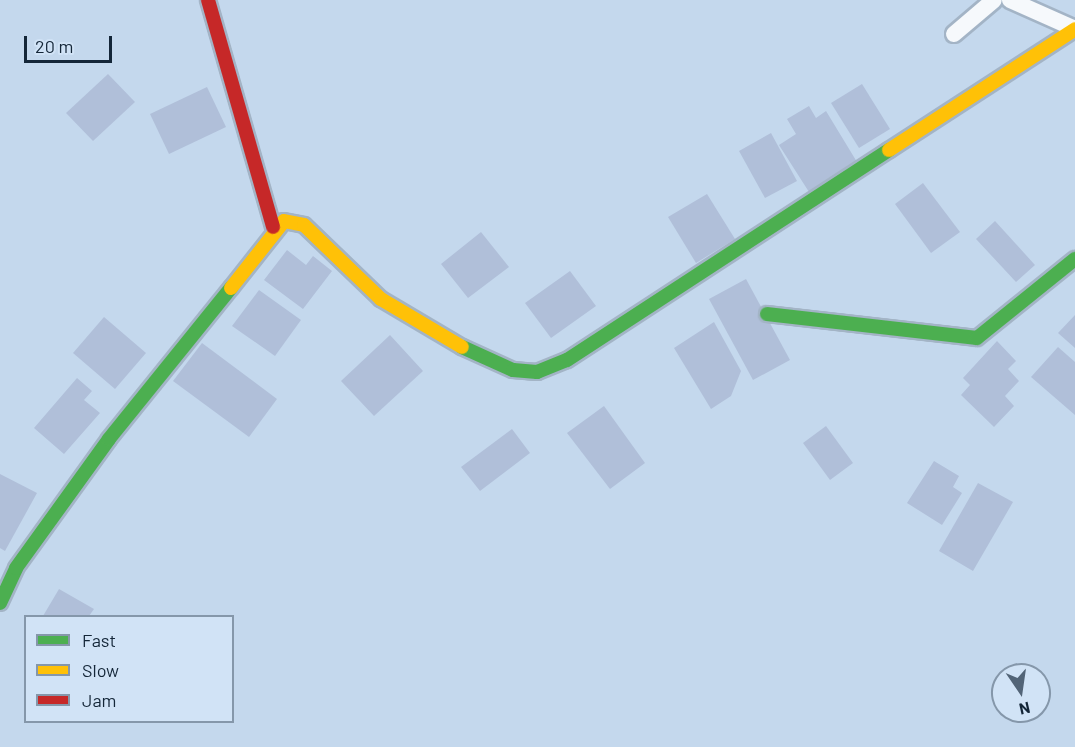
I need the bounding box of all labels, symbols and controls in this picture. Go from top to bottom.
scale bar [27,24,116,62]
text: 20 m [35,35,73,57]
legend [24,615,234,723]
text: Fast [82,629,116,651]
text: Slow [82,659,119,681]
north arrow [991,663,1051,723]
text: Jam [82,689,116,711]
text: N [1017,699,1032,720]

